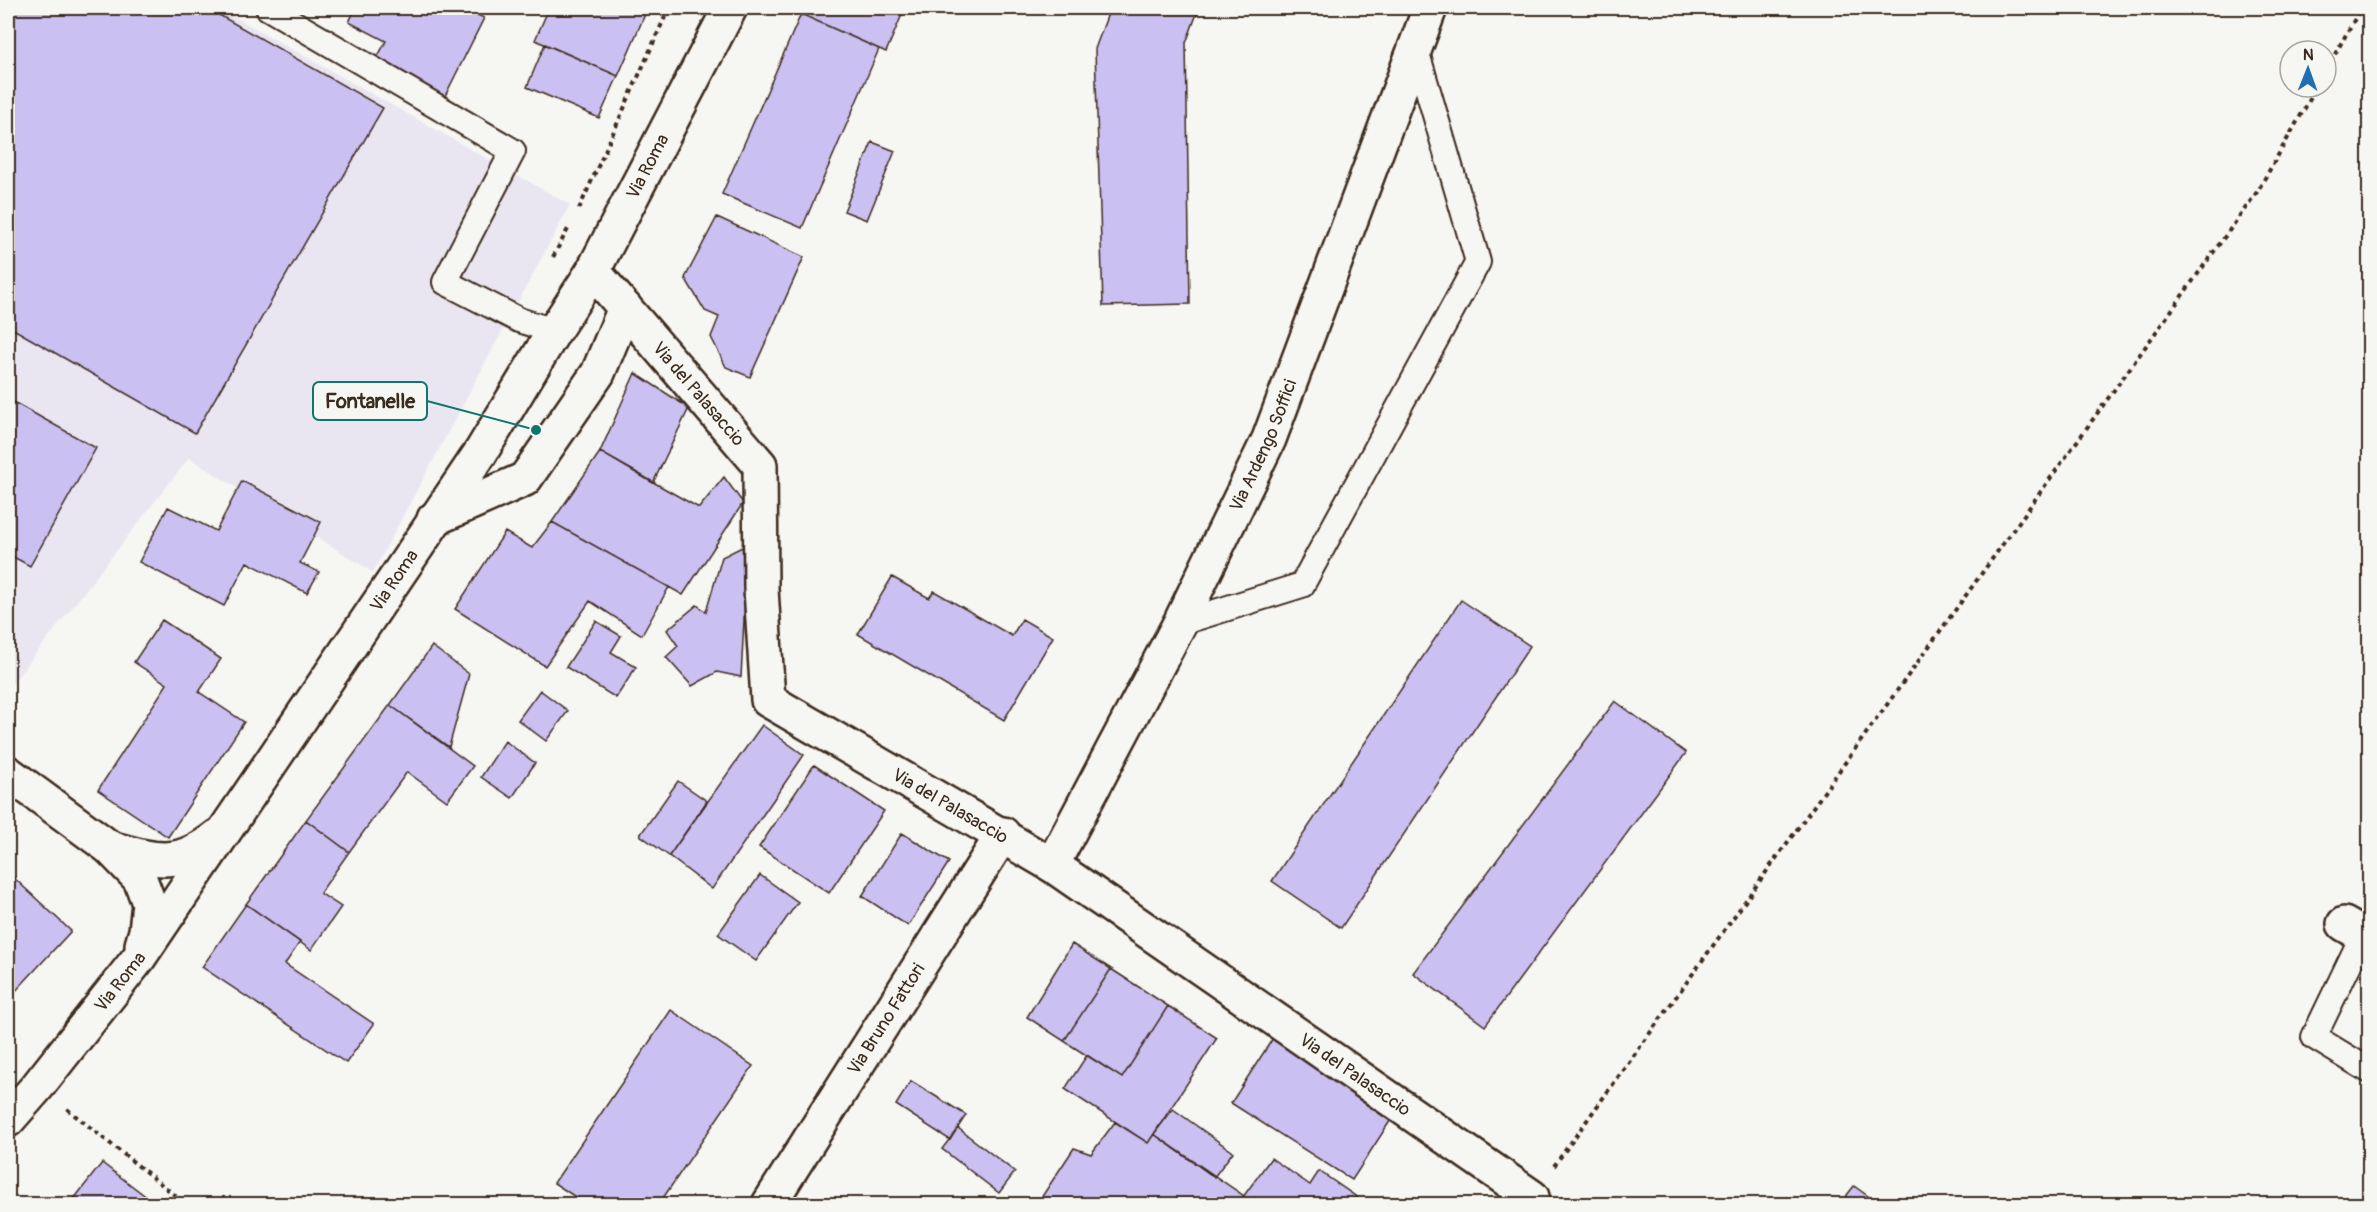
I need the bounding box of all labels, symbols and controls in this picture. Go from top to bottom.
north arrow [2278,39,2338,99]
text: N [2303,45,2314,65]
street label: Via Roma [621,130,674,203]
street label: Via del Palasaccio [647,337,750,451]
street label: Via Ardengo Soffici [1224,376,1302,515]
callout: Fontanelle [313,382,427,420]
text: Fontanelle [325,389,416,414]
street label: Via Roma [365,545,423,616]
street label: Via del Palasaccio [888,763,1013,849]
street label: Via Roma [89,947,151,1016]
street label: Via Bruno Fattori [842,959,930,1079]
street label: Via del Palasaccio [1295,1028,1415,1121]

